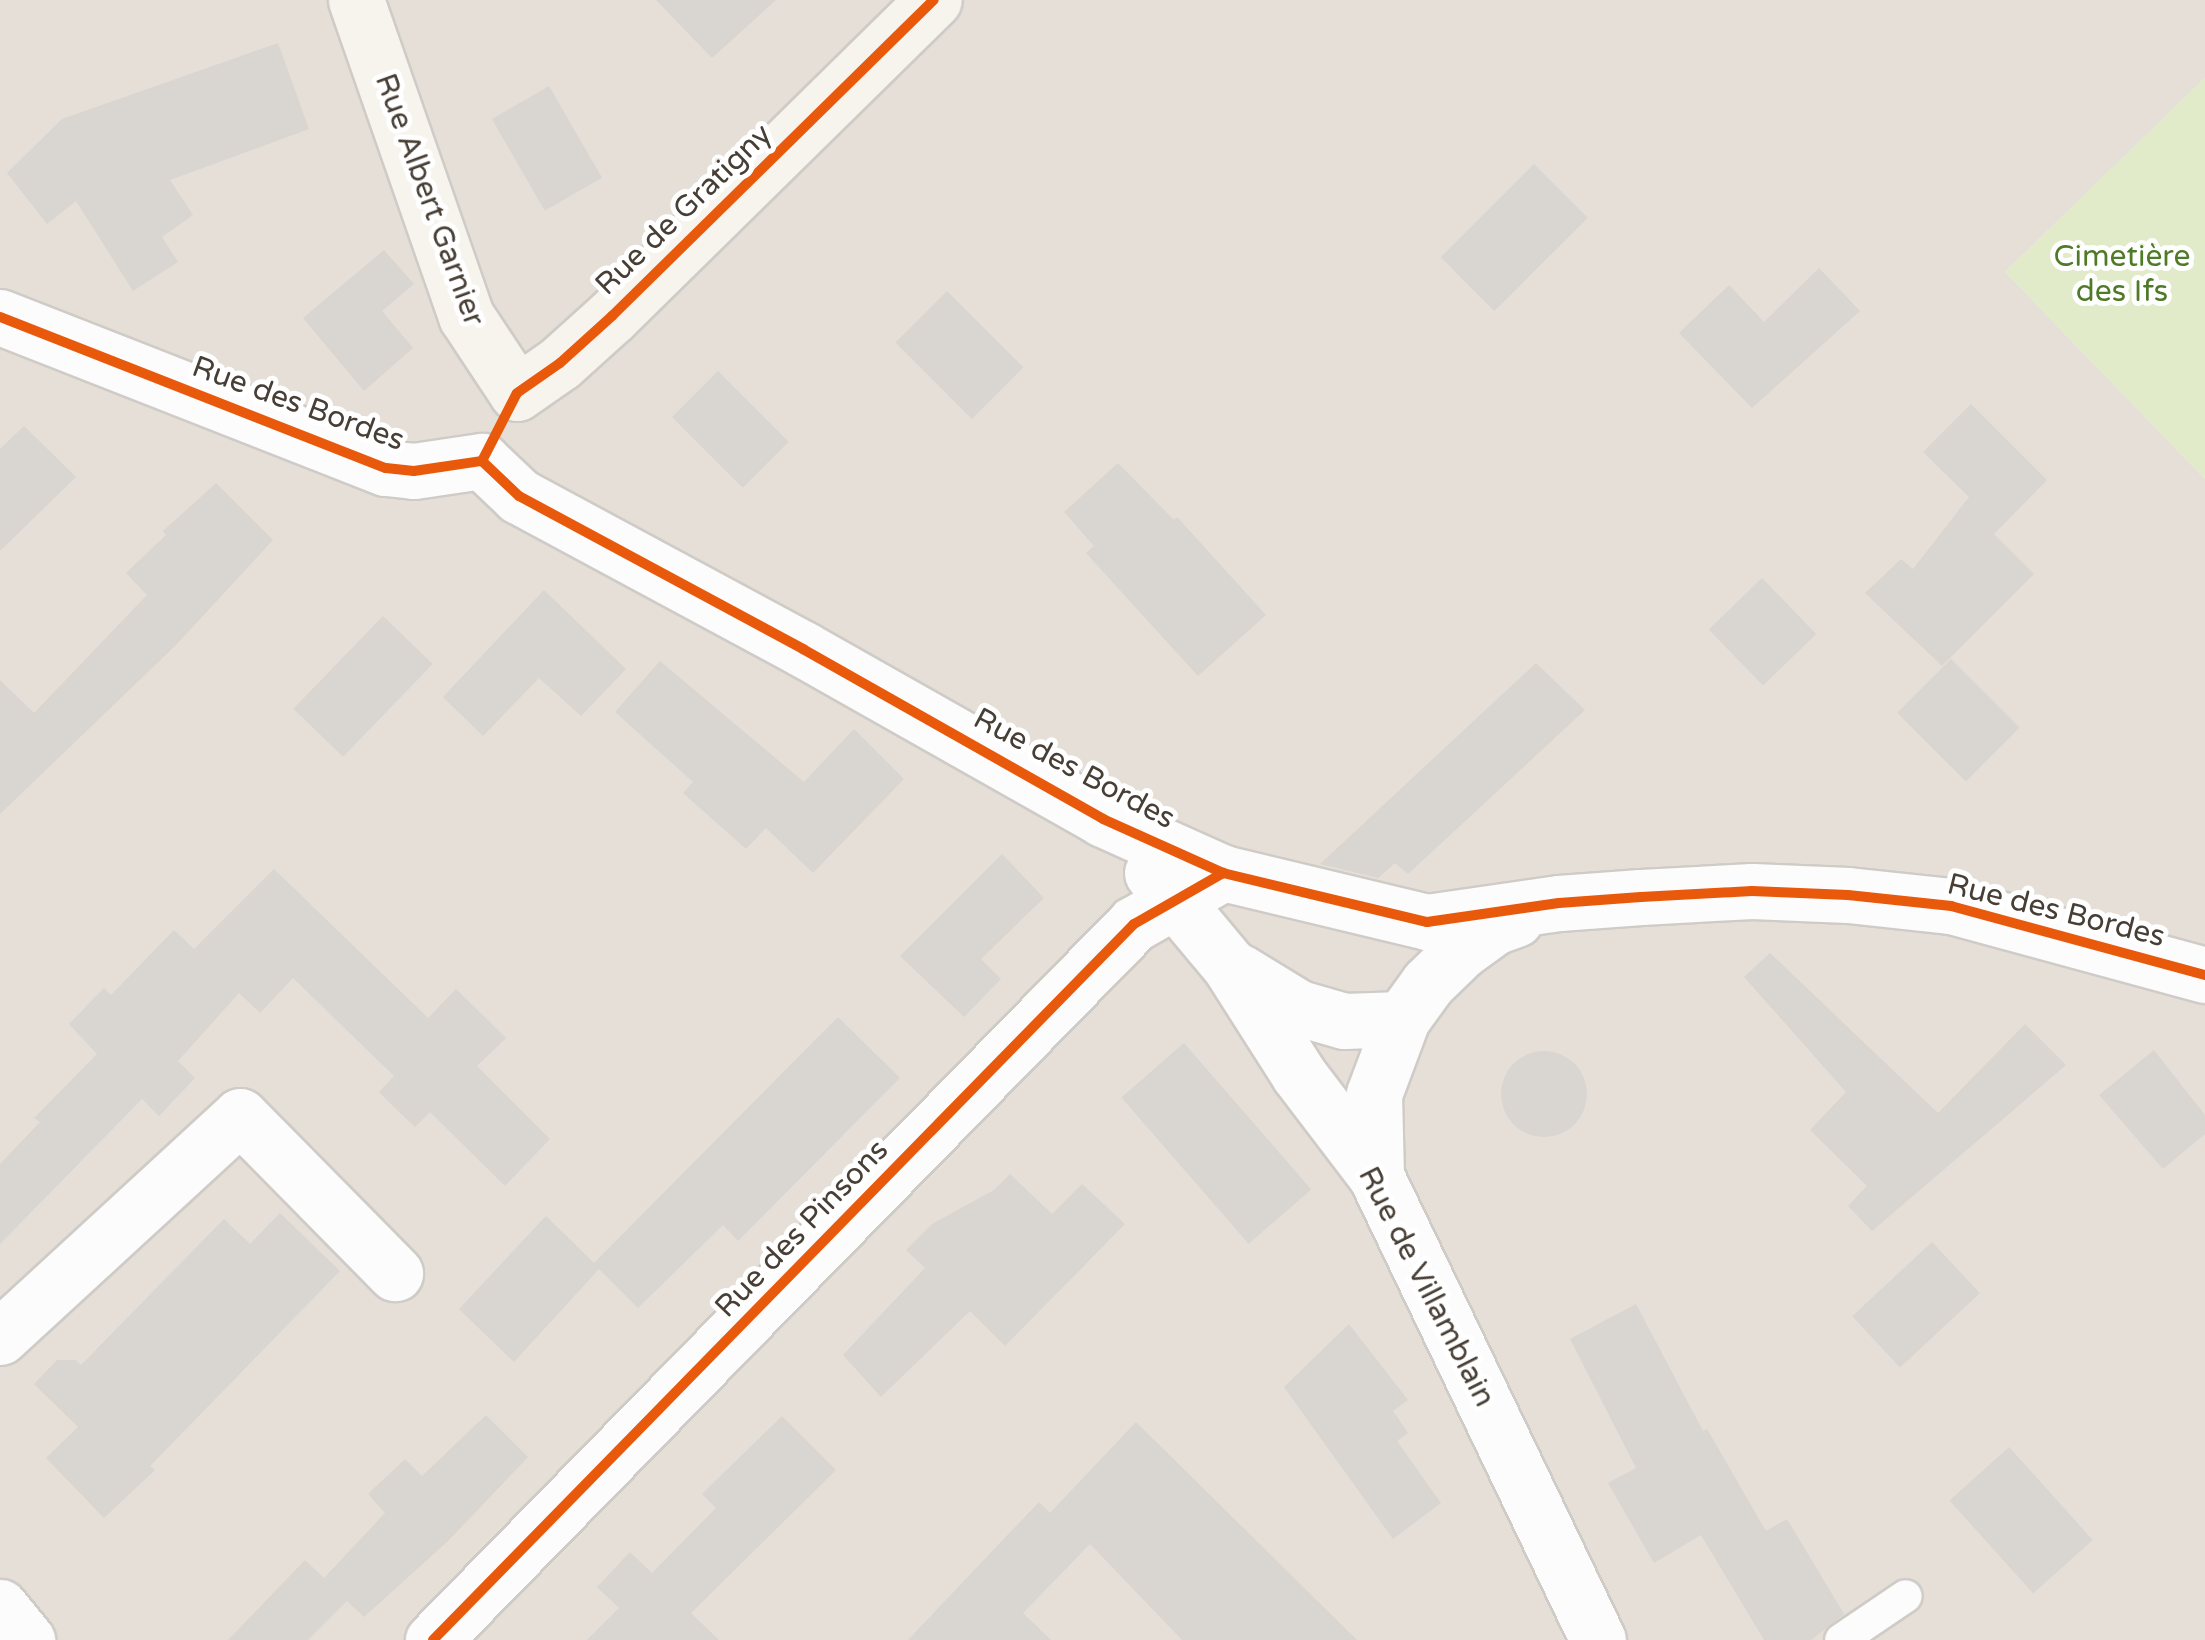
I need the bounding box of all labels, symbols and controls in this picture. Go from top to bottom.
street label: Rue Albert Garnier [367,69,491,331]
street label: Rue de Gratigny [588,117,780,303]
park label: Cimetière des Ifs [2054,239,2190,310]
street label: Rue des Bordes [187,349,409,459]
street label: Rue des Bordes [967,701,1181,837]
street label: Rue des Bordes [1944,867,2168,955]
street label: Rue des Pinsons [708,1133,896,1325]
street label: Rue de Villamblain [1350,1161,1502,1413]

